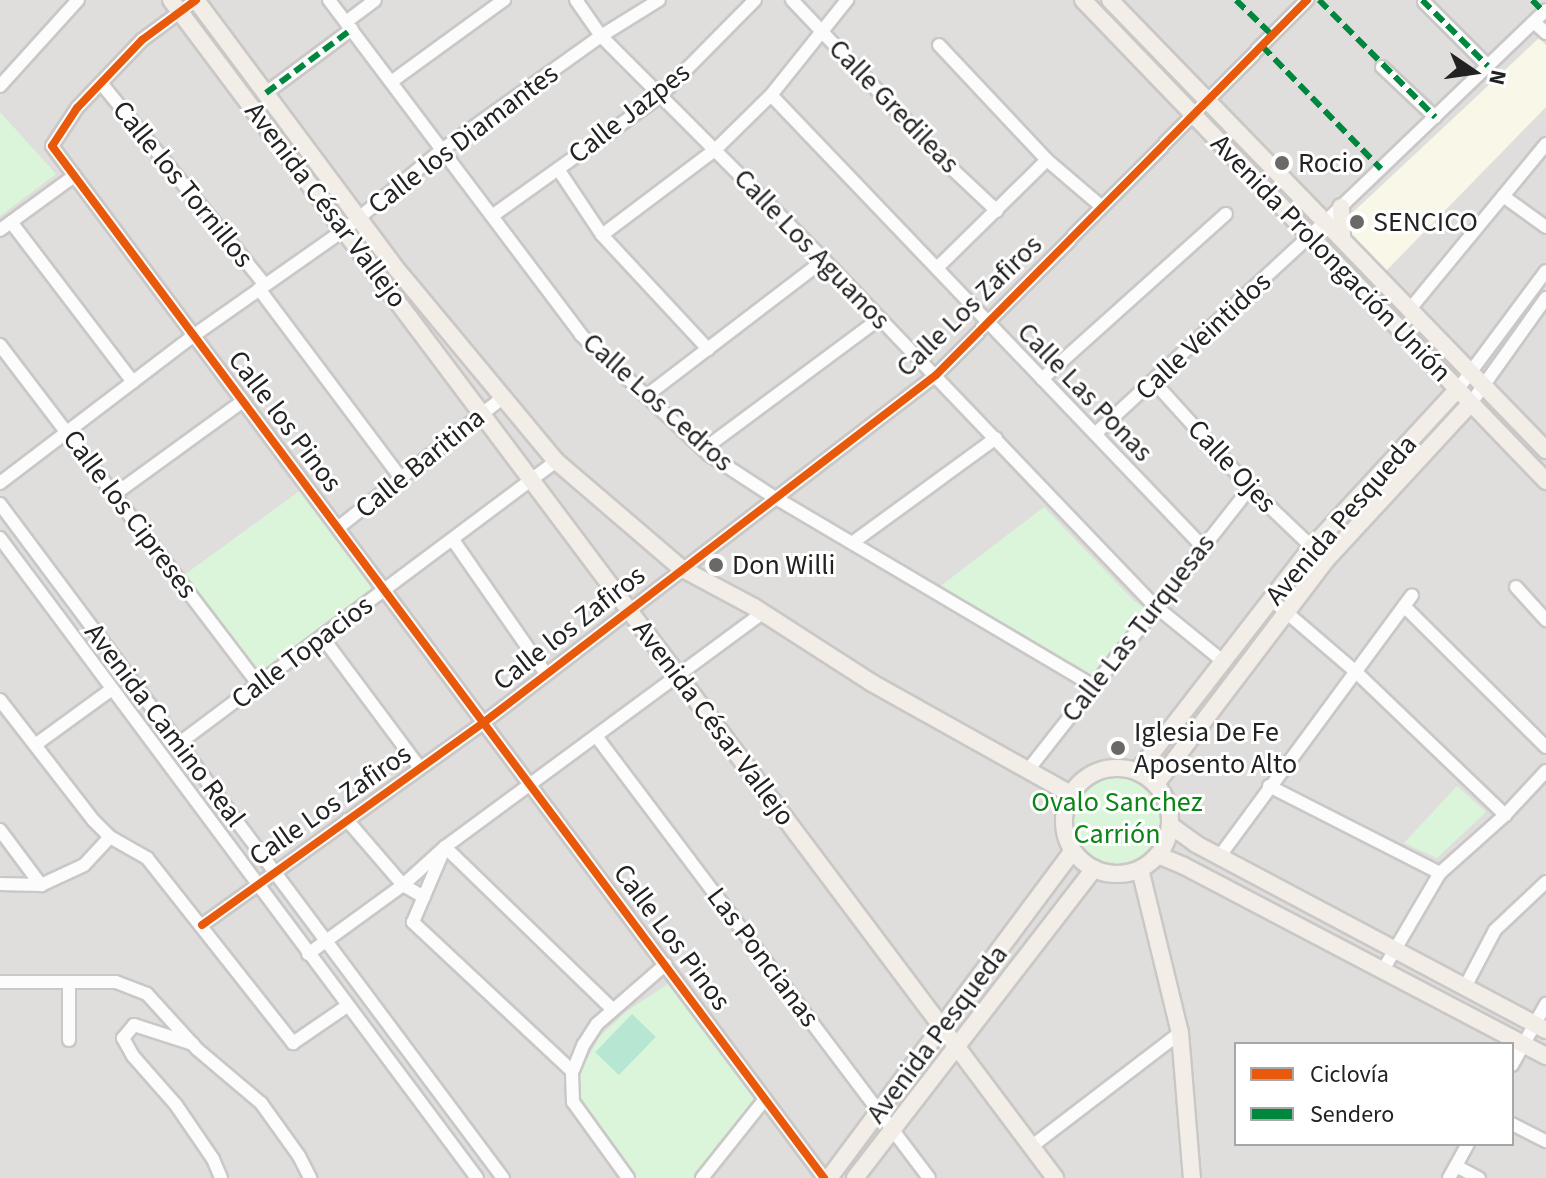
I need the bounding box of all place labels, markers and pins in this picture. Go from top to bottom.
place label: Rocio [1298,146,1364,180]
marker: Rocio [1273,154,1291,172]
place label: SENCICO [1373,205,1478,239]
marker: SENCICO [1348,213,1366,231]
place label: Don Willi [732,548,835,582]
marker: Don Willi [707,556,725,574]
place label: Iglesia De Fe Aposento Alto [1134,715,1297,781]
marker: Iglesia De Fe Aposento Alto [1109,739,1127,757]

